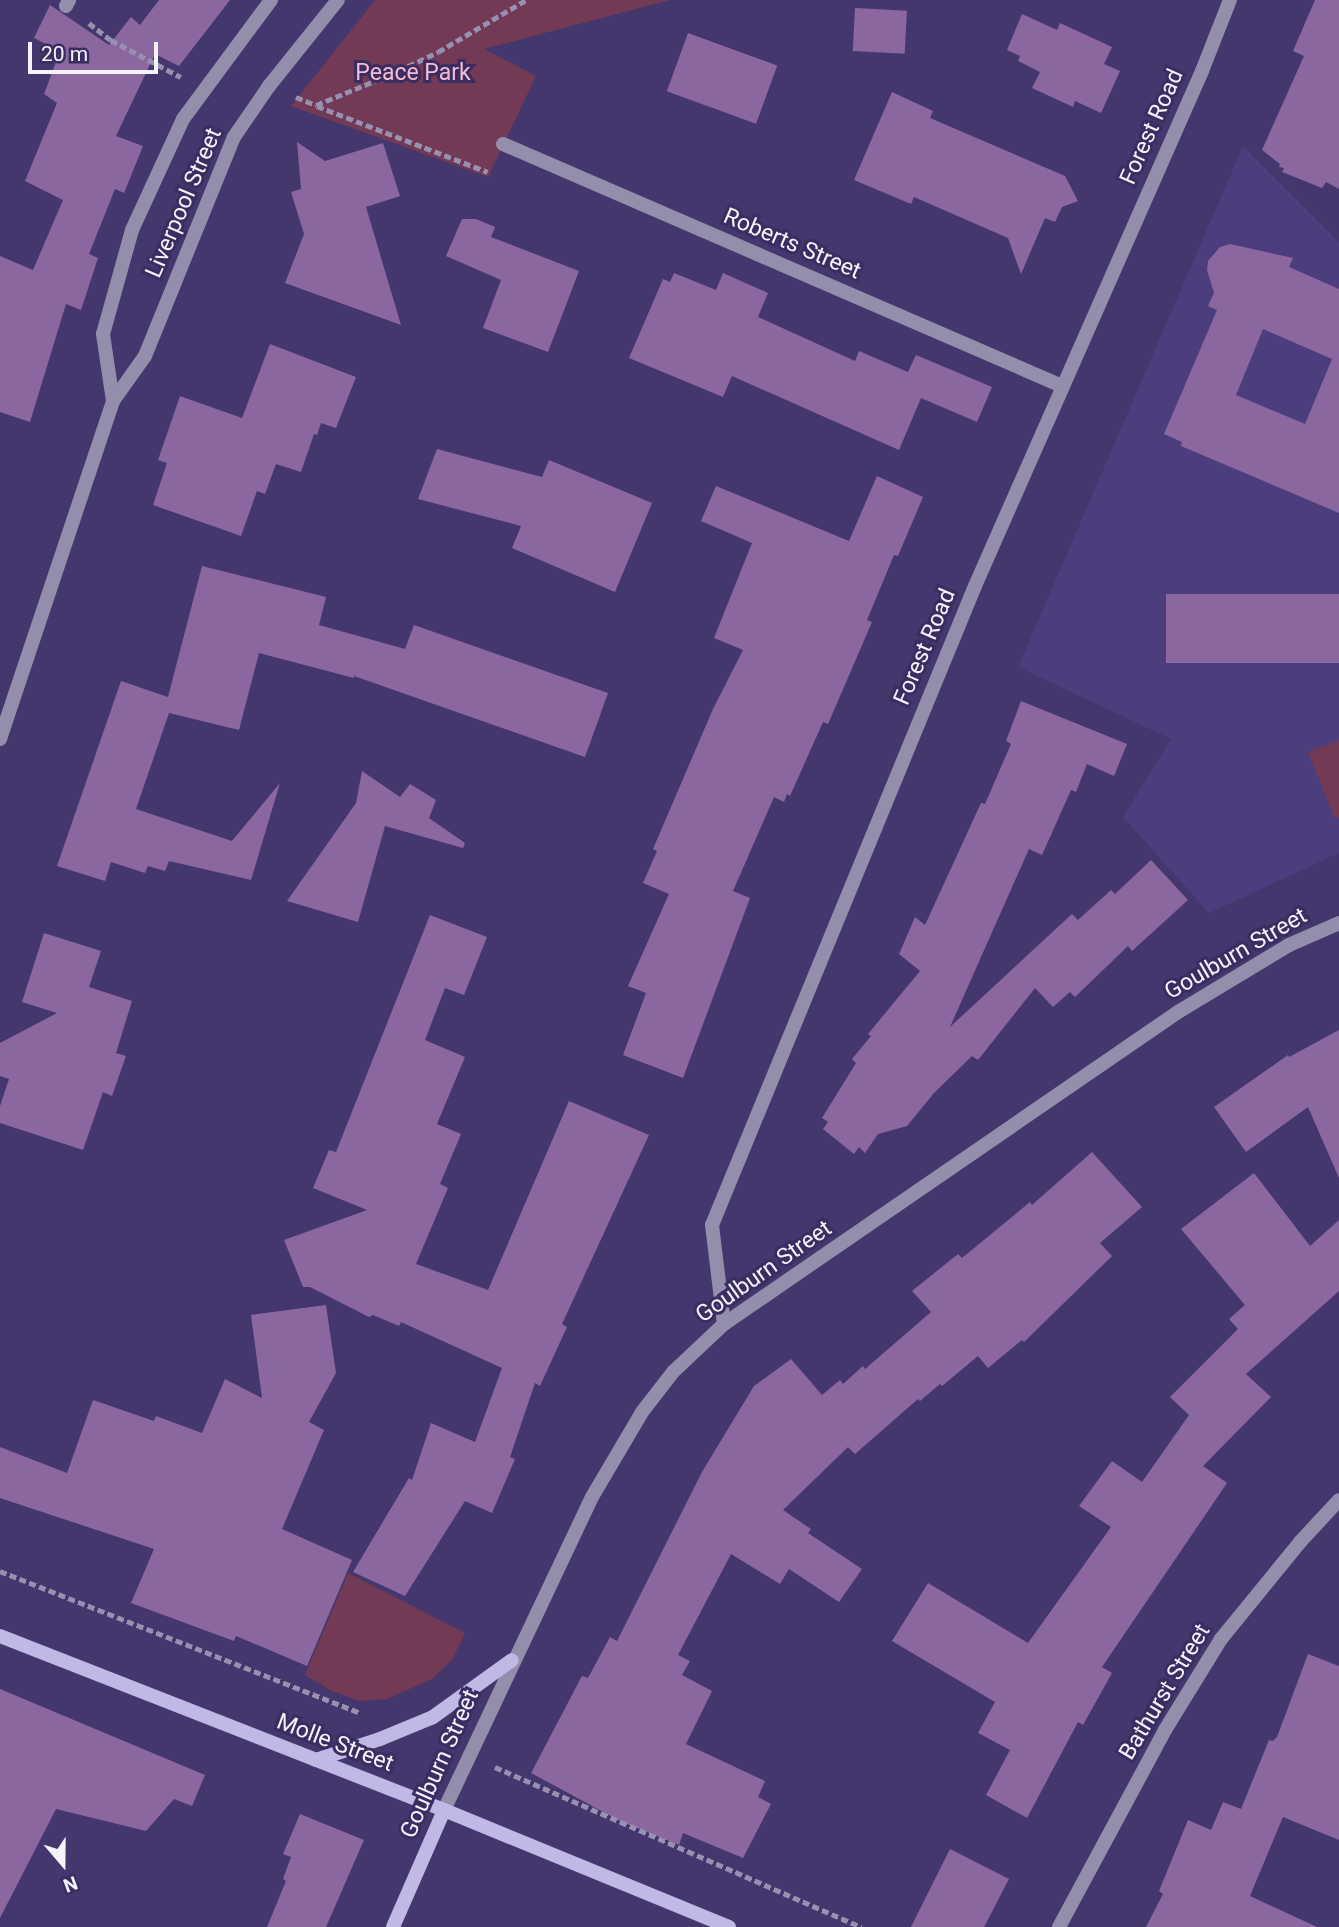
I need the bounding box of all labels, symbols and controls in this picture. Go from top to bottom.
scale bar [32,28,161,72]
text: 20 m [41,42,88,66]
park label: Peace Park [355,59,471,87]
street label: Forest Road [1114,65,1190,189]
street label: Liverpool Street [140,124,228,282]
street label: Roberts Street [719,203,865,285]
street label: Forest Road [888,585,962,709]
street label: Goulburn Street [1160,902,1312,1006]
street label: Goulburn Street [691,1215,837,1329]
street label: Bathurst Street [1114,1619,1216,1765]
street label: Goulburn Street [395,1686,485,1842]
street label: Molle Street [273,1708,397,1778]
north arrow [28,1829,98,1899]
text: N [60,1871,81,1897]

